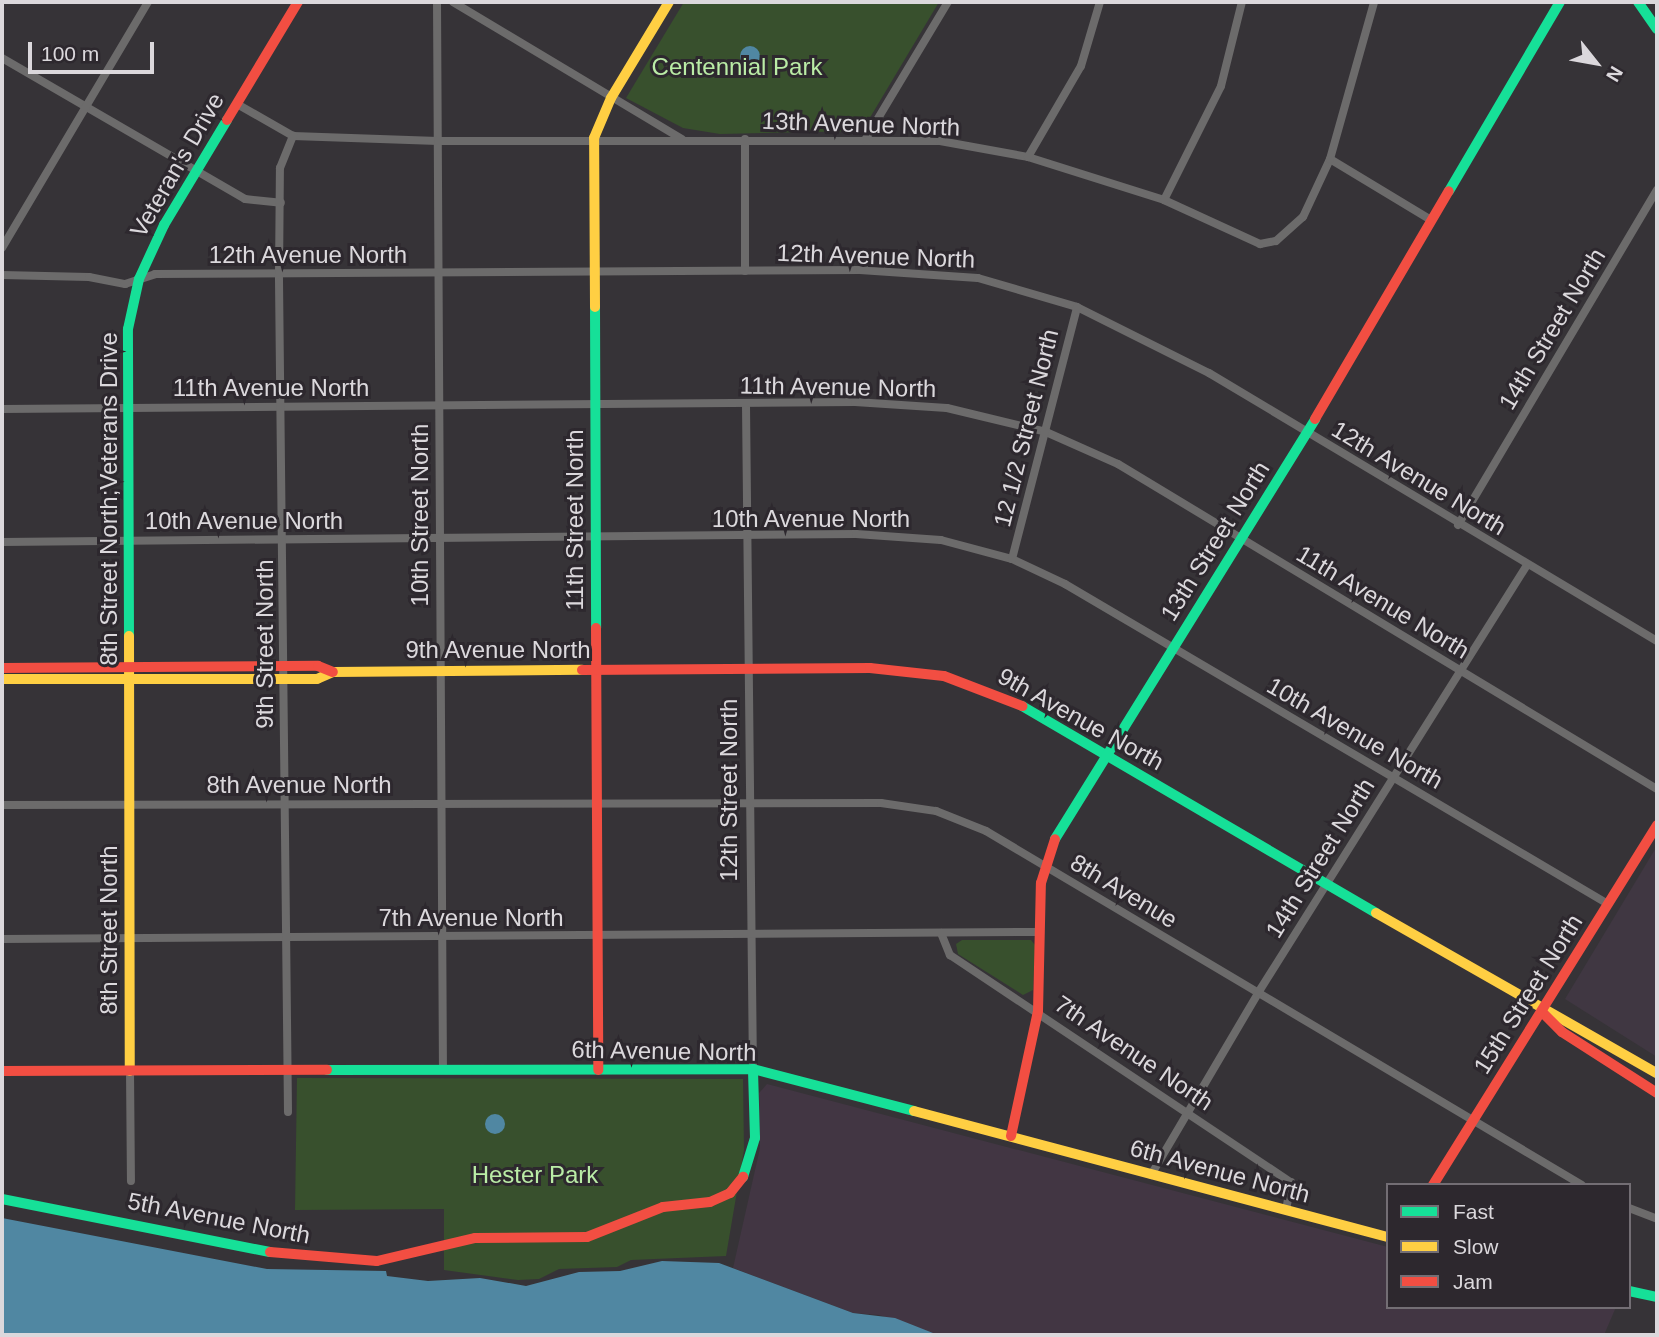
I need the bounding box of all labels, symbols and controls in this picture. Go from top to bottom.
scale bar [32,28,158,72]
north arrow [1561,28,1631,98]
text: 100 m [41,42,99,65]
park label: Centennial Park [652,53,822,81]
text: N [1602,63,1627,85]
street label: Veteran's Drive [124,88,230,242]
street label: 13th Avenue North [761,106,961,142]
street label: 12th Avenue North [776,238,976,274]
street label: 12th Avenue North [208,241,408,269]
street label: 14th Street North [1493,243,1611,415]
street label: 12 1/2 Street North [987,326,1065,530]
street label: 8th Street North;Veterans Drive [95,332,123,666]
street label: 11th Avenue North [739,371,937,403]
street label: 11th Avenue North [172,374,370,402]
street label: 12th Avenue North [1326,414,1512,542]
street label: 10th Street North [406,424,434,606]
street label: 11th Street North [561,430,589,610]
street label: 13th Street North [1154,456,1276,626]
street label: 10th Avenue North [711,505,911,533]
street label: 10th Avenue North [144,507,344,535]
street label: 11th Avenue North [1291,539,1475,665]
street label: 9th Street North [251,559,279,729]
street label: 9th Avenue North [405,636,591,664]
street label: 9th Avenue North [993,661,1169,777]
street label: 10th Avenue North [1261,671,1449,795]
street label: 12th Street North [715,699,743,881]
street label: 8th Avenue North [206,771,392,799]
street label: 14th Street North [1259,773,1381,943]
street label: 8th Street North [95,845,123,1015]
street label: 8th Avenue [1065,847,1183,935]
street label: 7th Avenue North [378,904,564,932]
street label: 15th Street North [1467,909,1589,1079]
street label: 7th Avenue North [1049,989,1219,1117]
street label: 6th Avenue North [571,1035,757,1067]
street label: 6th Avenue North [1126,1133,1314,1209]
park label: Hester Park [472,1161,598,1189]
legend [1386,1183,1631,1309]
street label: 5th Avenue North [125,1186,313,1250]
text: Fast [1453,1200,1494,1223]
text: Slow [1453,1235,1499,1258]
text: Jam [1453,1270,1493,1293]

